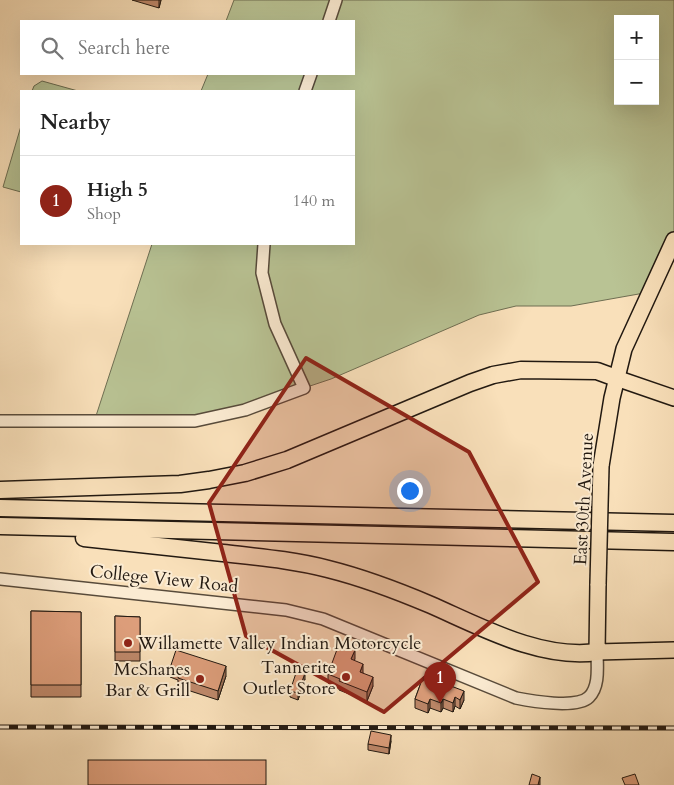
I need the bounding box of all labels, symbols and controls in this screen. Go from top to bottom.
map controls [614,15,659,105]
button: + [614,15,659,60]
search box [20,20,355,75]
icon: search [38,34,66,62]
text: Search here [78,35,170,61]
button: − [614,60,659,105]
text: Nearby [40,108,111,137]
text: High 5 [87,177,148,203]
text: 1 [52,190,60,212]
text: 140 m [293,190,335,212]
text: Shop [87,203,121,225]
street label: East 30th Avenue [568,432,600,566]
your location [397,478,423,504]
street label: College View Road [88,559,240,599]
place label: Willamette Valley Indian Motorcycle [137,631,422,656]
marker: Willamette Valley Indian Motorcycle [122,637,134,649]
place label: Tannerite Outlet Store [242,655,336,701]
place label: McShanes Bar & Grill [105,657,190,703]
pin: 1 [424,662,456,703]
marker: Tannerite Outlet Store [340,671,352,683]
marker: McShanes Bar & Grill [194,673,206,685]

